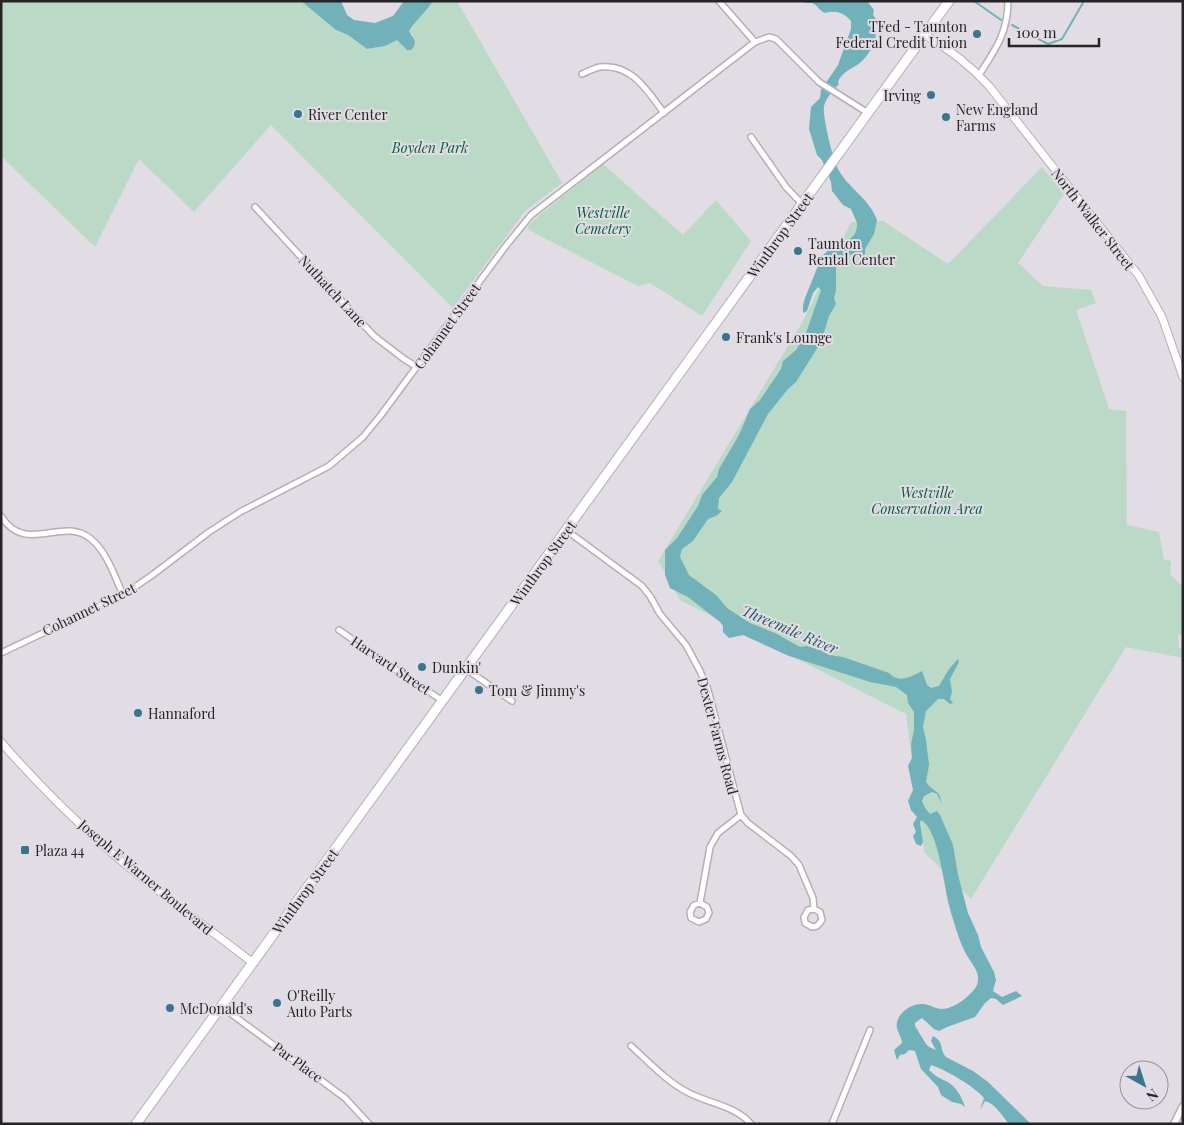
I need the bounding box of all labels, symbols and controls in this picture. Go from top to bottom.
scale bar [1009,15,1099,47]
place label: TFed - Taunton Federal Credit Union [835,17,968,52]
text: 100 m [1016,22,1057,42]
marker: TFed - Taunton Federal Credit Union [971,28,983,40]
place label: Irving [883,86,922,105]
marker: Irving [925,89,937,101]
place label: New England Farms [956,100,1038,135]
place label: River Center [308,105,389,124]
marker: River Center [292,108,304,120]
marker: New England Farms [940,111,952,123]
park label: Boyden Park [391,138,468,157]
street label: North Walker Street [1047,164,1139,275]
street label: Winthrop Street [742,188,818,282]
park label: Westville Cemetery [575,203,631,238]
place label: Taunton Rental Center [808,234,896,269]
marker: Taunton Rental Center [792,245,804,257]
street label: Nuthatch Lane [295,251,371,331]
street label: Cohannet Street [409,278,485,373]
place label: Frank's Lounge [736,328,832,347]
marker: Frank's Lounge [720,331,732,343]
park label: Westville Conservation Area [871,483,983,518]
street label: Winthrop Street [505,516,581,610]
street label: Cohannet Street [39,578,140,640]
water label: Threemile River [739,600,842,659]
street label: Harvard Street [347,631,436,699]
place label: Dunkin' [432,658,481,677]
marker: Dunkin' [416,661,428,673]
street label: Dexter Farms Road [693,675,743,797]
place label: Tom & Jimmy's [489,681,585,700]
marker: Tom & Jimmy's [473,684,485,696]
place label: Hannaford [148,704,215,723]
marker: Hannaford [132,707,144,719]
street label: Joseph E Warner Boulevard [74,814,217,939]
place label: Plaza 44 [35,841,85,860]
marker: Plaza 44 [19,844,31,856]
street label: Winthrop Street [267,844,343,938]
place label: O'Reilly Auto Parts [286,986,352,1021]
marker: O'Reilly Auto Parts [271,997,283,1009]
place label: McDonald's [180,999,253,1018]
marker: McDonald's [164,1002,176,1014]
street label: Par Place [269,1037,327,1087]
north arrow [1119,1060,1169,1110]
text: N [1143,1085,1162,1106]

